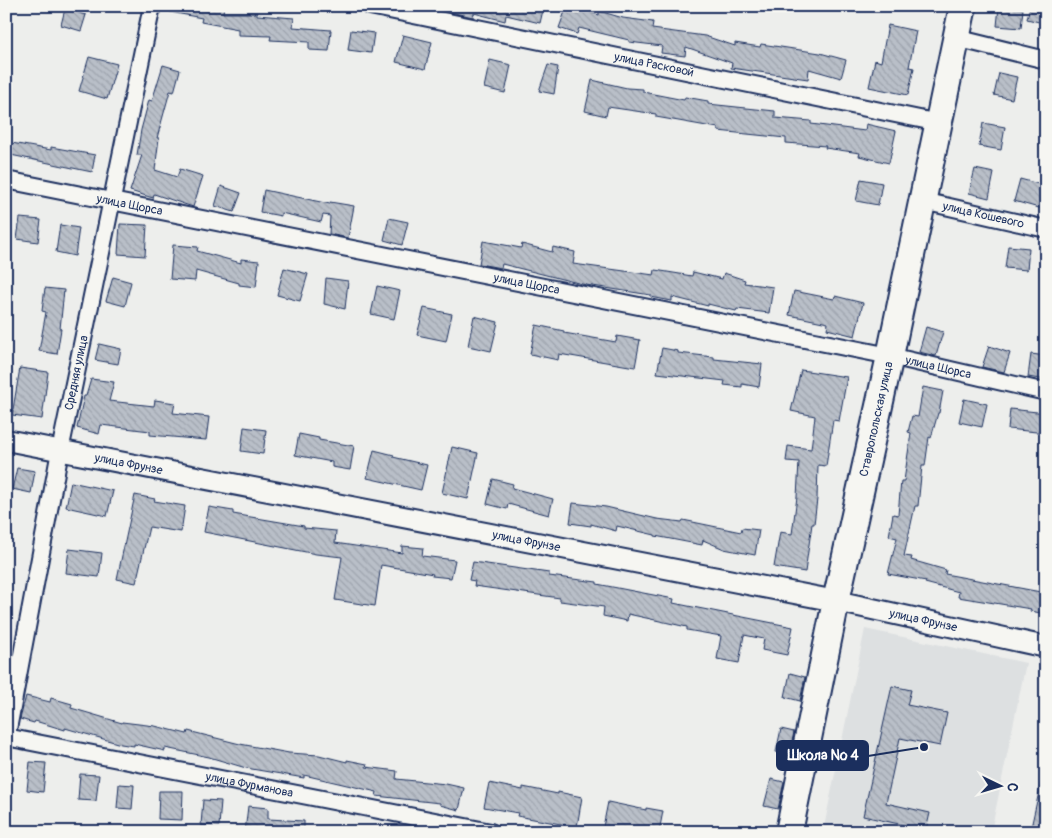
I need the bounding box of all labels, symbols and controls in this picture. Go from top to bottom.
street label: улица Расковой [612,49,695,80]
street label: улица Щорса [94,191,164,219]
street label: улица Кошевого [940,198,1026,231]
street label: улица Щорса [491,270,562,298]
street label: Средняя улица [61,334,91,411]
street label: улица Щорса [903,352,973,382]
street label: Ставропольская улица [856,360,896,478]
street label: улица Фрунзе [92,450,164,478]
street label: улица Фрунзе [490,527,562,555]
street label: улица Фрунзе [887,605,959,635]
callout: Школа № 4 [777,741,868,770]
text: Школа № 4 [786,747,860,764]
north arrow [974,760,1024,810]
street label: улица Фурманова [203,769,295,801]
text: С [1004,782,1021,792]

